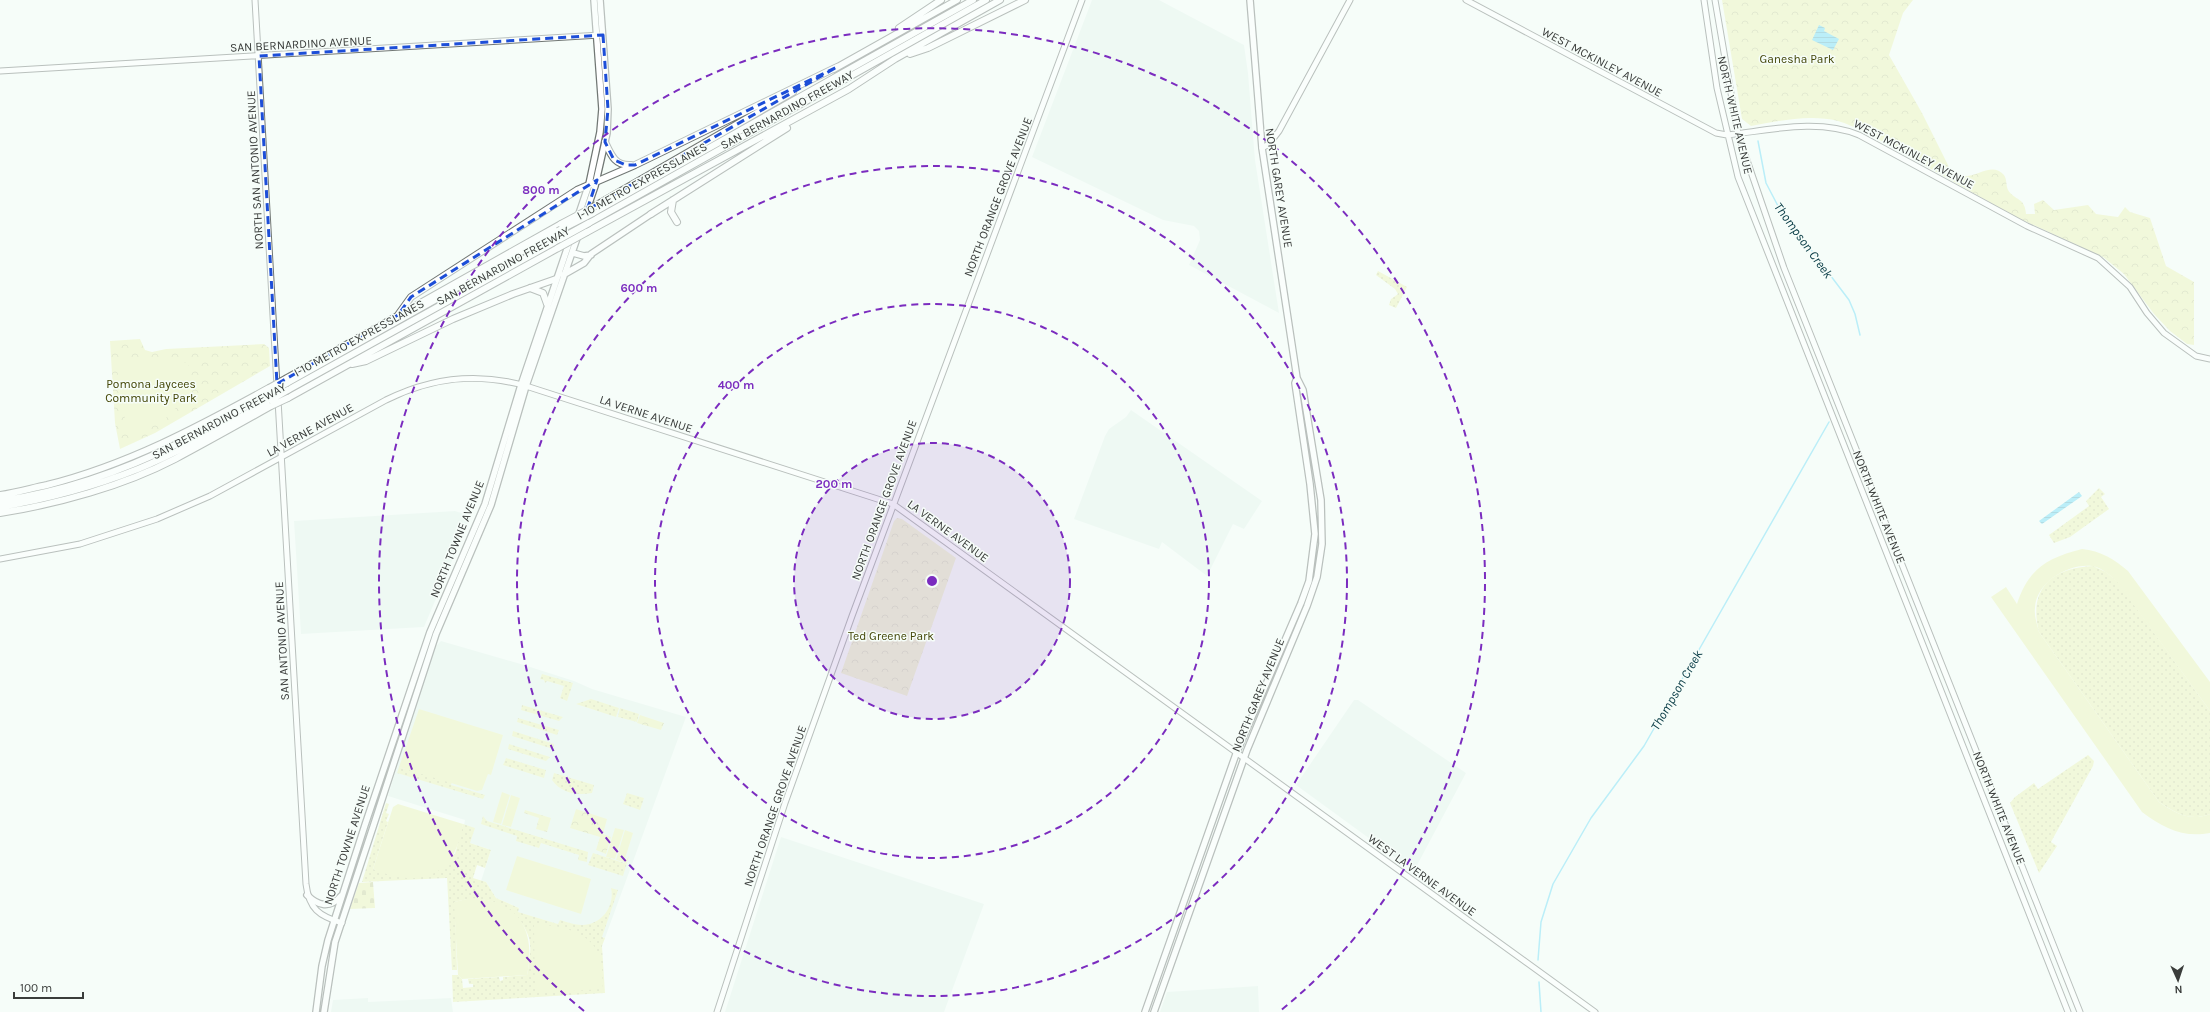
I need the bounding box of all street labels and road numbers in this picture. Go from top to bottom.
street label: WEST MCKINLEY AVENUE [1539,24,1665,100]
street label: SAN BERNARDINO AVENUE [230,33,372,55]
street label: NORTH WHITE AVENUE [1715,55,1755,175]
street label: SAN BERNARDINO FREEWAY [718,67,856,152]
street label: NORTH SAN ANTONIO AVENUE [244,90,266,250]
street label: NORTH ORANGE GROVE AVENUE [961,115,1035,279]
street label: WEST MCKINLEY AVENUE [1851,116,1977,192]
street label: NORTH GAREY AVENUE [1263,127,1295,249]
street label: I-10 METRO EXPRESSLANES [574,139,710,223]
street label: SAN BERNARDINO FREEWAY [434,223,572,308]
street label: I-10 METRO EXPRESSLANES [291,296,427,380]
street label: SAN BERNARDINO FREEWAY [150,379,289,462]
street label: LA VERNE AVENUE [598,392,694,436]
street label: LA VERNE AVENUE [264,400,356,460]
street label: NORTH ORANGE GROVE AVENUE [848,418,920,582]
street label: NORTH WHITE AVENUE [1850,448,1908,566]
street label: NORTH TOWNE AVENUE [427,478,487,600]
street label: LA VERNE AVENUE [905,497,991,565]
street label: SAN ANTONIO AVENUE [272,581,292,701]
street label: NORTH GAREY AVENUE [1229,636,1287,754]
street label: NORTH ORANGE GROVE AVENUE [741,724,809,888]
street label: NORTH WHITE AVENUE [1970,749,2028,867]
street label: NORTH TOWNE AVENUE [321,783,373,907]
street label: WEST LA VERNE AVENUE [1365,831,1479,919]

